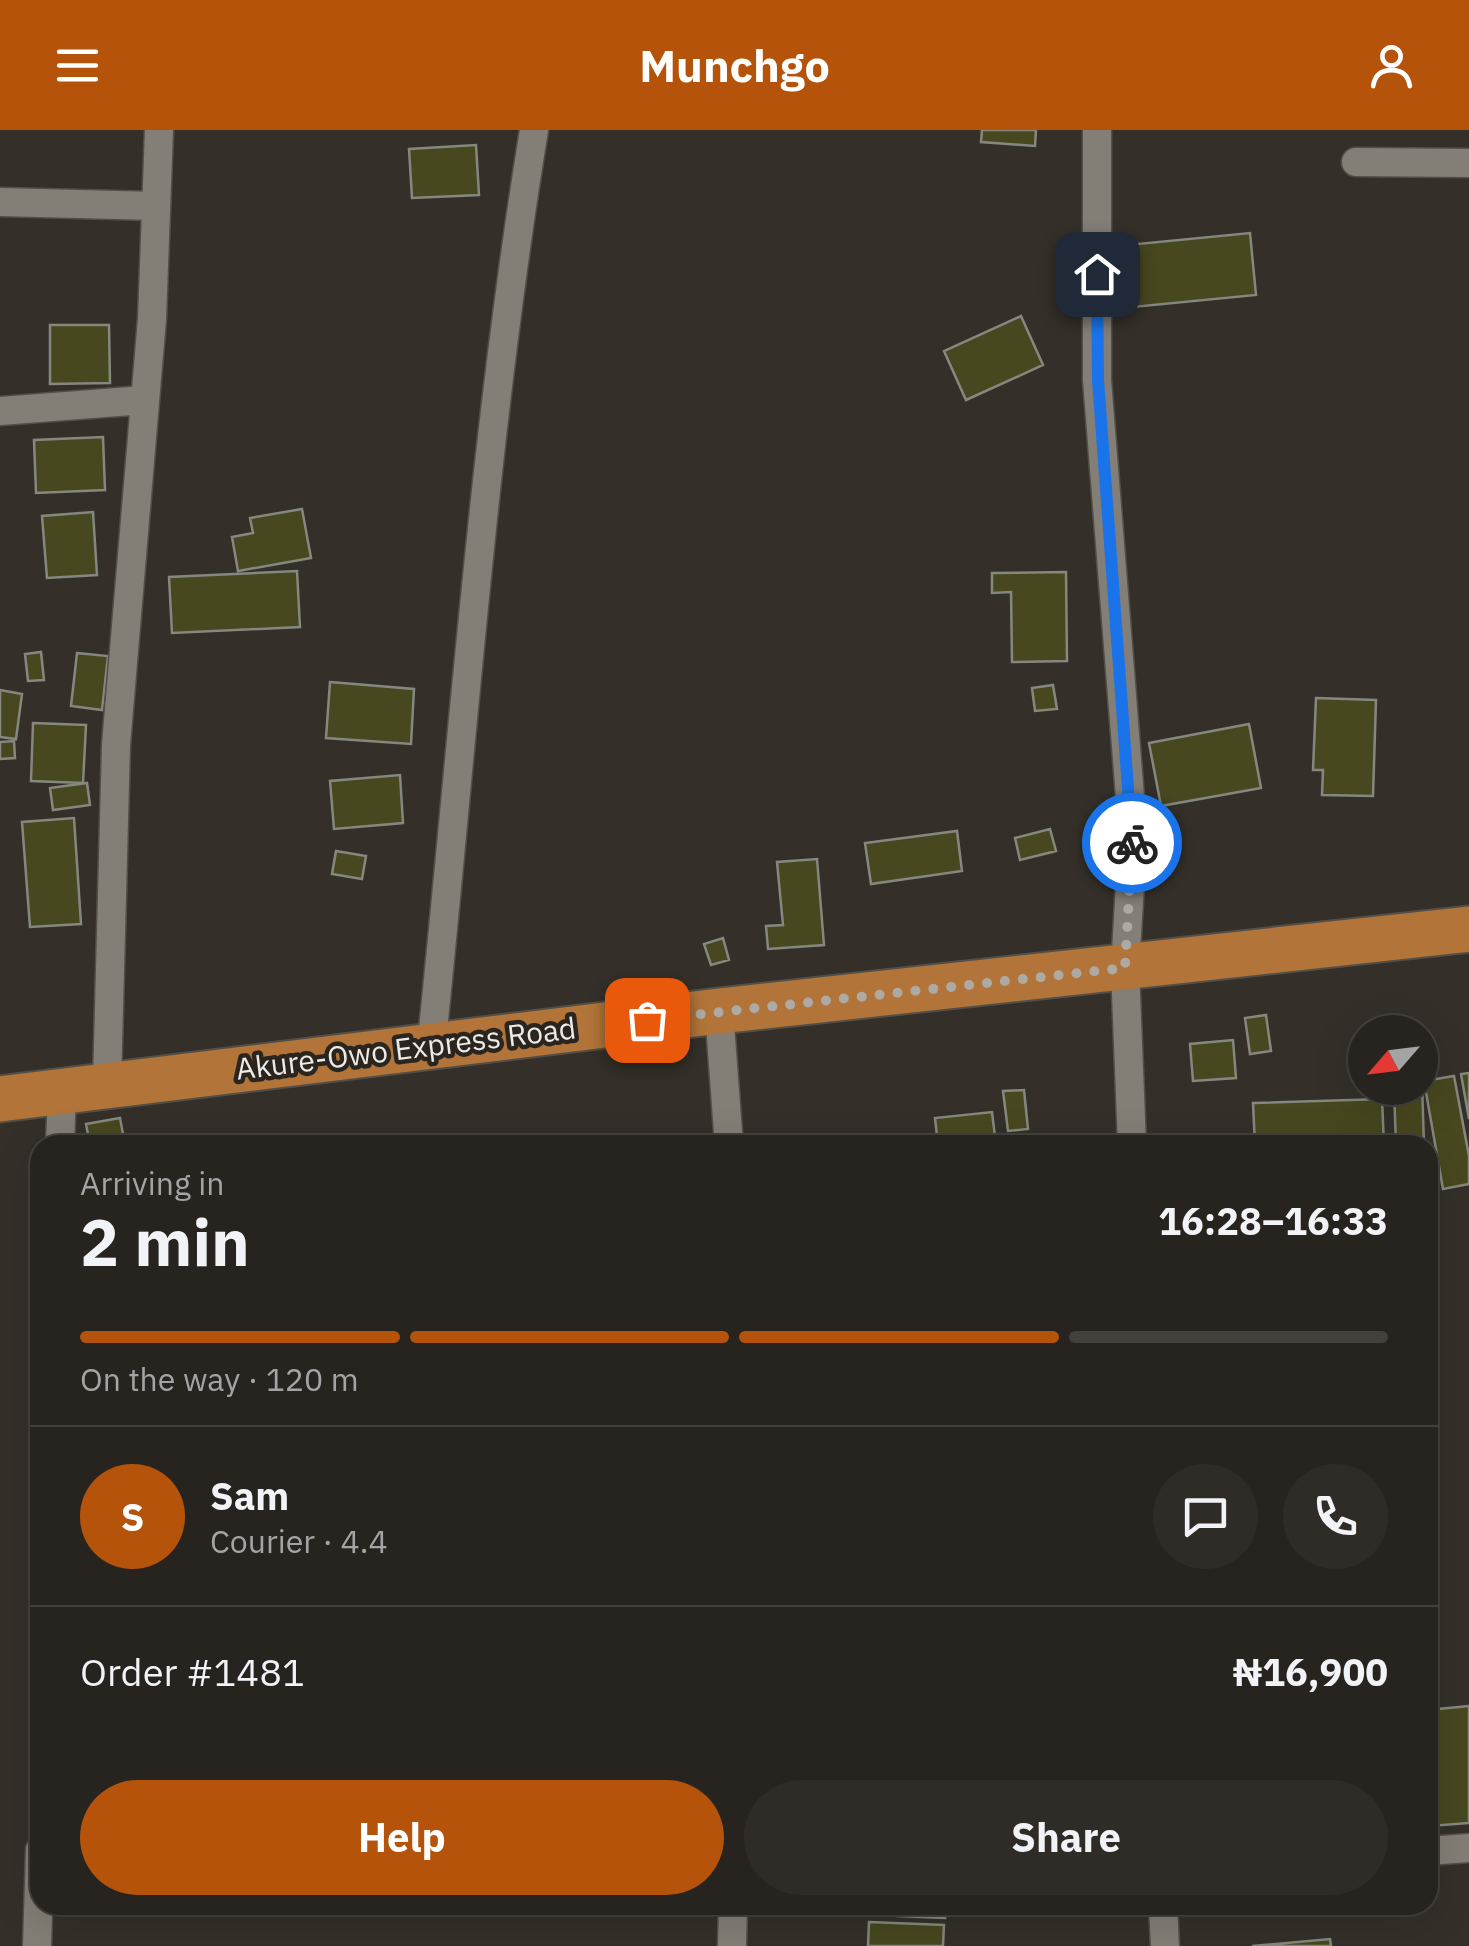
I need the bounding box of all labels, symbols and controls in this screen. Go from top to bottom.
text: Munchgo [639,36,830,94]
icon: menu [50,38,105,93]
icon: person [1364,38,1419,93]
pin [1055,232,1140,317]
icon: home [1070,247,1125,302]
courier [1082,793,1182,893]
icon: bike [1105,816,1160,871]
pin [605,978,690,1063]
icon: bag [620,993,675,1048]
street label: Akure-Owo Express Road [234,1007,578,1088]
north arrow [1348,1015,1438,1105]
map controls [1348,1015,1438,1105]
text: Arriving in [80,1162,225,1204]
text: 16:28–16:33 [1158,1196,1388,1245]
text: 2 min [80,1199,250,1284]
text: On the way · 120 m [80,1358,359,1400]
button: chat [1153,1464,1258,1569]
button: phone [1283,1464,1388,1569]
text: Sam [210,1471,289,1520]
text: S [121,1492,144,1541]
text: Courier · 4.4 [210,1520,388,1562]
text: Order #1481 [80,1647,305,1696]
text: ₦16,900 [1233,1647,1388,1696]
button: Help [80,1780,724,1895]
button: Share [744,1780,1388,1895]

